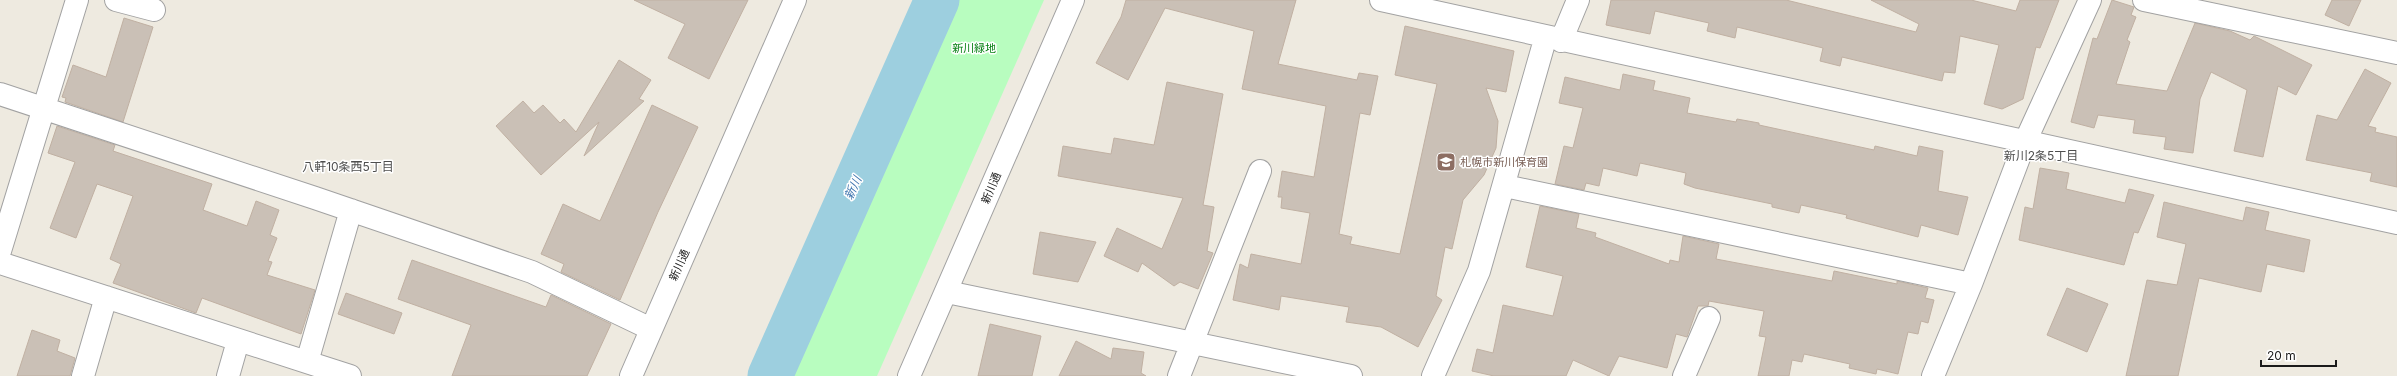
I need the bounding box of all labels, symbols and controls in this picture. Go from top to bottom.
park label: 新川緑地 [952,41,996,55]
district label: 新川2条5丁目 [2004,148,2078,163]
school or university icon: 札幌市新川保育園 [1435,151,1457,173]
place label: 札幌市新川保育園 [1460,155,1548,169]
district label: 八軒10条西5丁目 [302,159,394,174]
street label: 新川通 [978,170,1004,206]
water label: 新川 [841,172,865,202]
street label: 新川通 [666,247,692,283]
scale bar [2261,342,2336,368]
text: 20 m [2267,348,2296,363]

